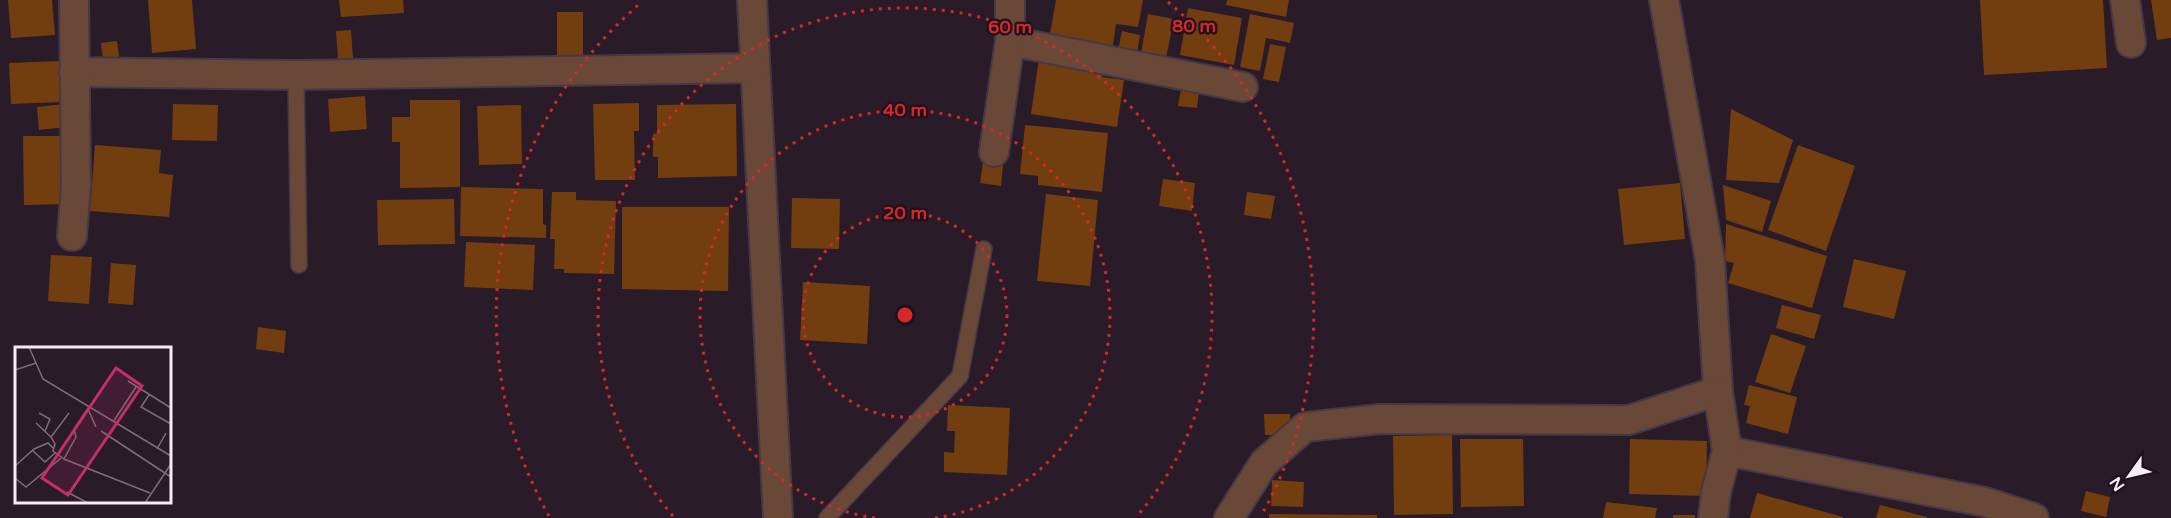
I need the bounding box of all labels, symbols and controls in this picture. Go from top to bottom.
text: 80 m [1172,15,1216,37]
text: 60 m [988,16,1032,38]
text: 40 m [883,99,927,121]
text: 20 m [883,202,927,224]
centre of rings [895,305,915,325]
inset map [15,347,171,503]
north arrow [2099,446,2159,506]
text: N [2106,473,2129,495]

